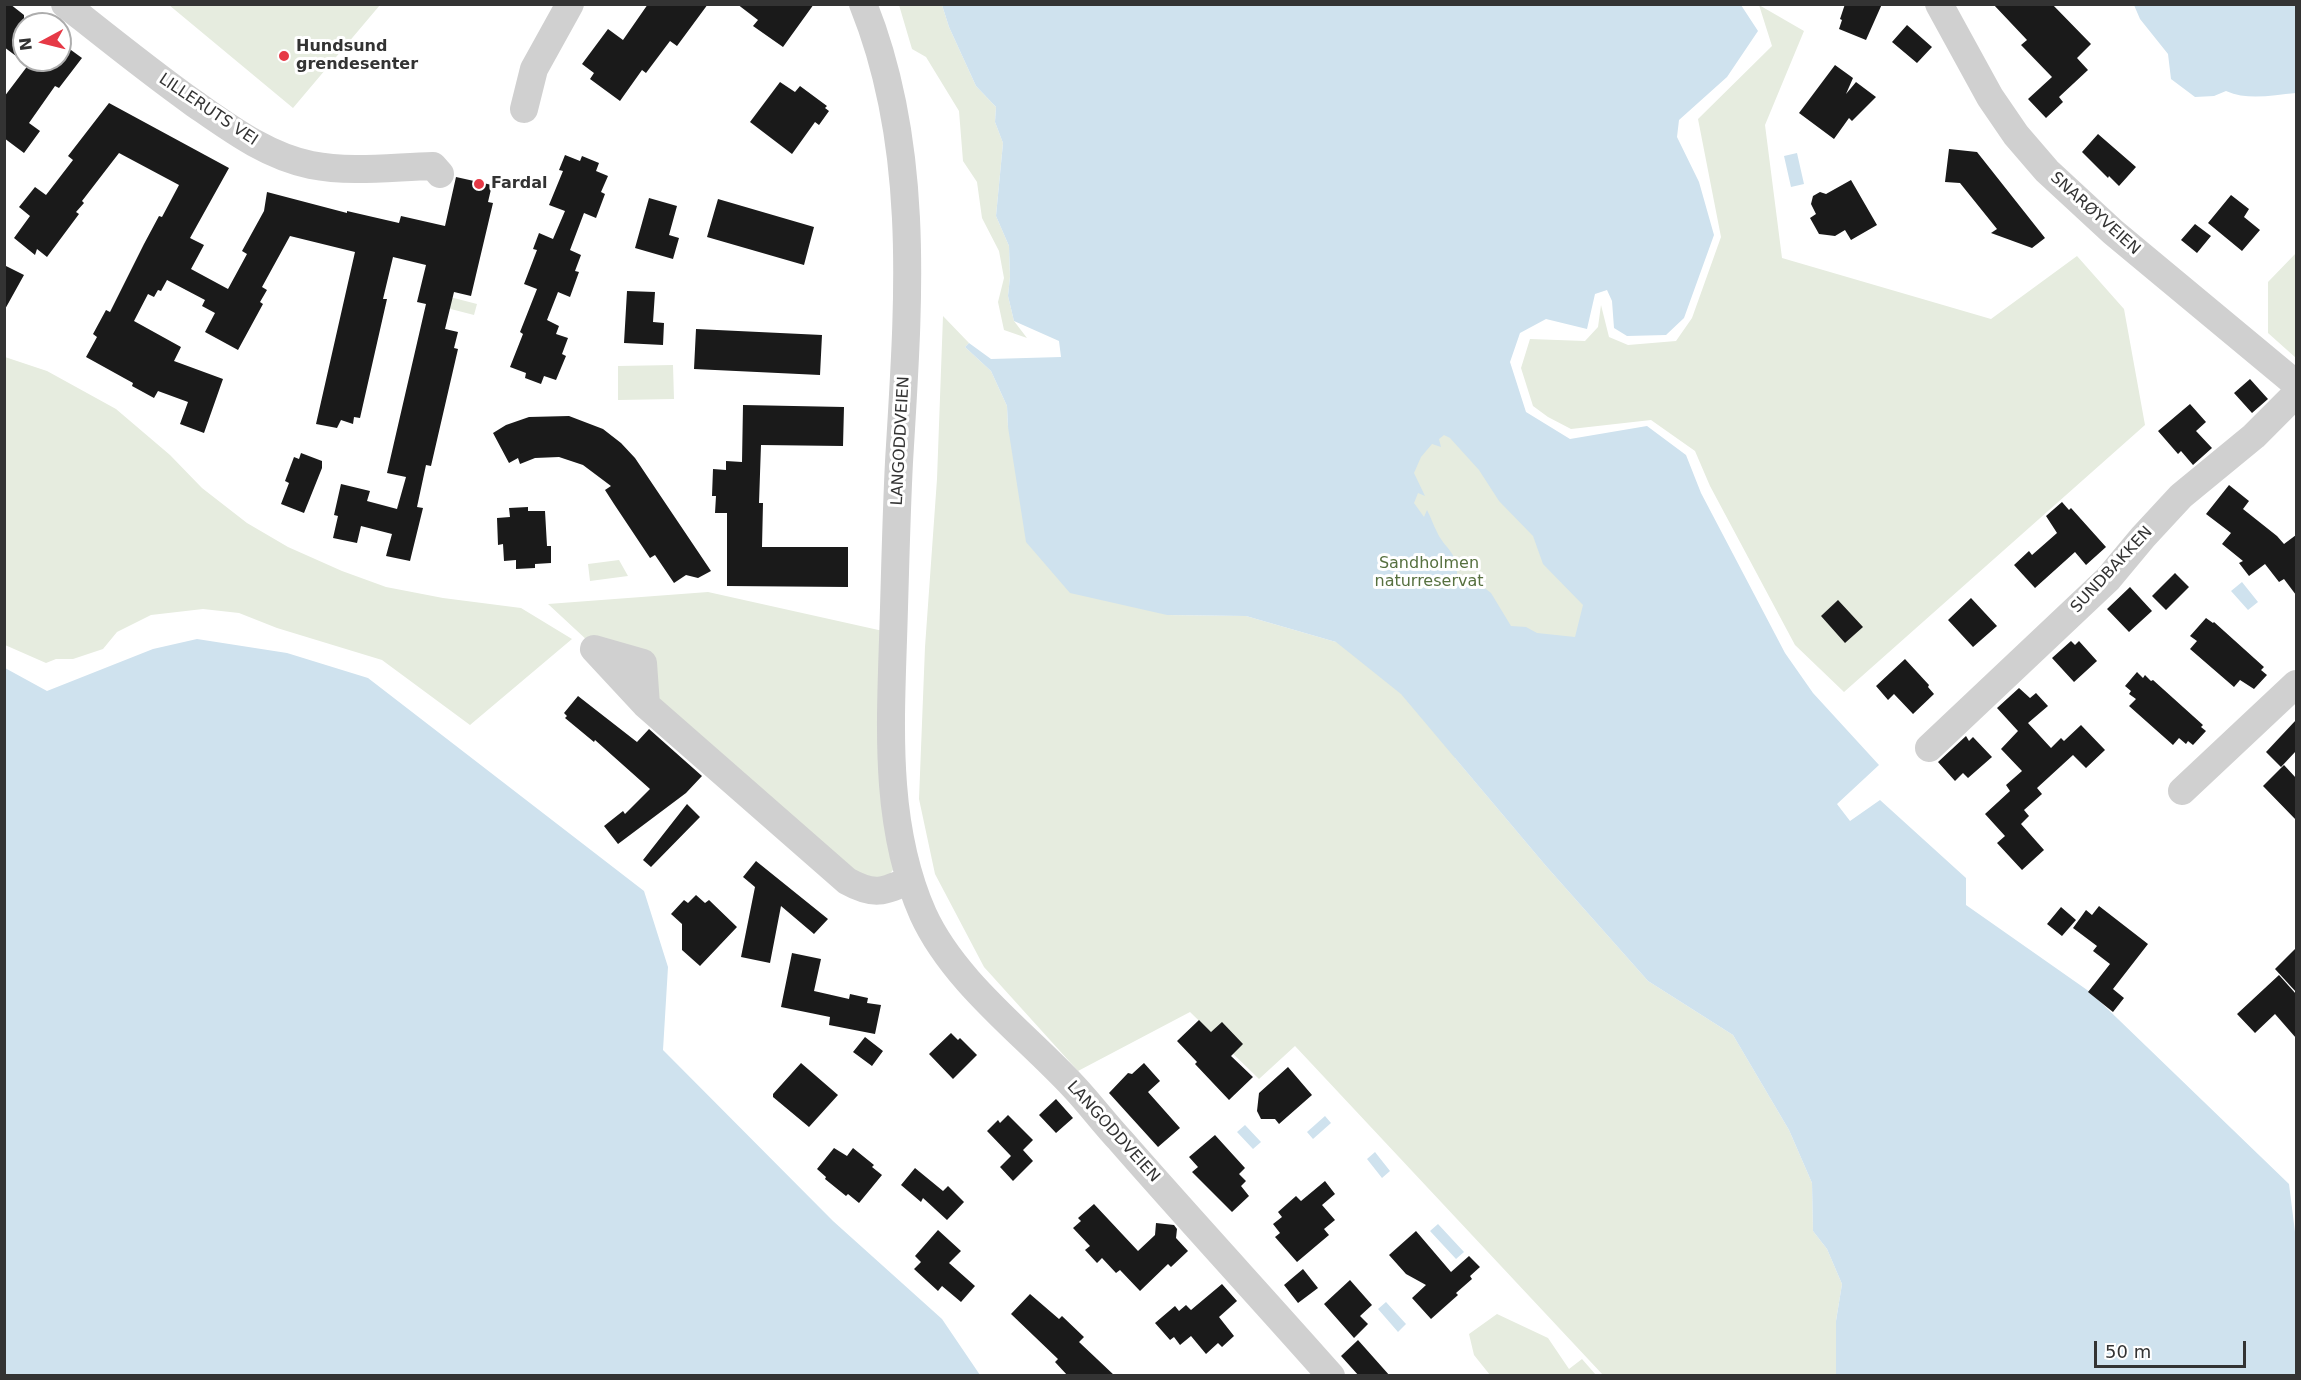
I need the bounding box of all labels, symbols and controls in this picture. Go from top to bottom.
north arrow [12,12,72,72]
text: N [15,36,36,52]
place label: Hundsund grendesenter [296,37,418,75]
marker: Hundsund grendesenter [277,49,291,63]
street label: LILLERUTS VEI [155,70,261,150]
street label: SNARØYVEIEN [2046,169,2144,259]
place label: Fardal [491,174,547,194]
marker: Fardal [472,177,486,191]
street label: LANGODDVEIEN [888,376,914,506]
street label: SUNDBAKKEN [2067,523,2157,617]
park label: Sandholmen naturreservat [1374,554,1484,592]
street label: LANGODDVEIEN [1063,1077,1163,1187]
scale bar [2097,1329,2248,1367]
text: 50 m [2105,1341,2151,1362]

